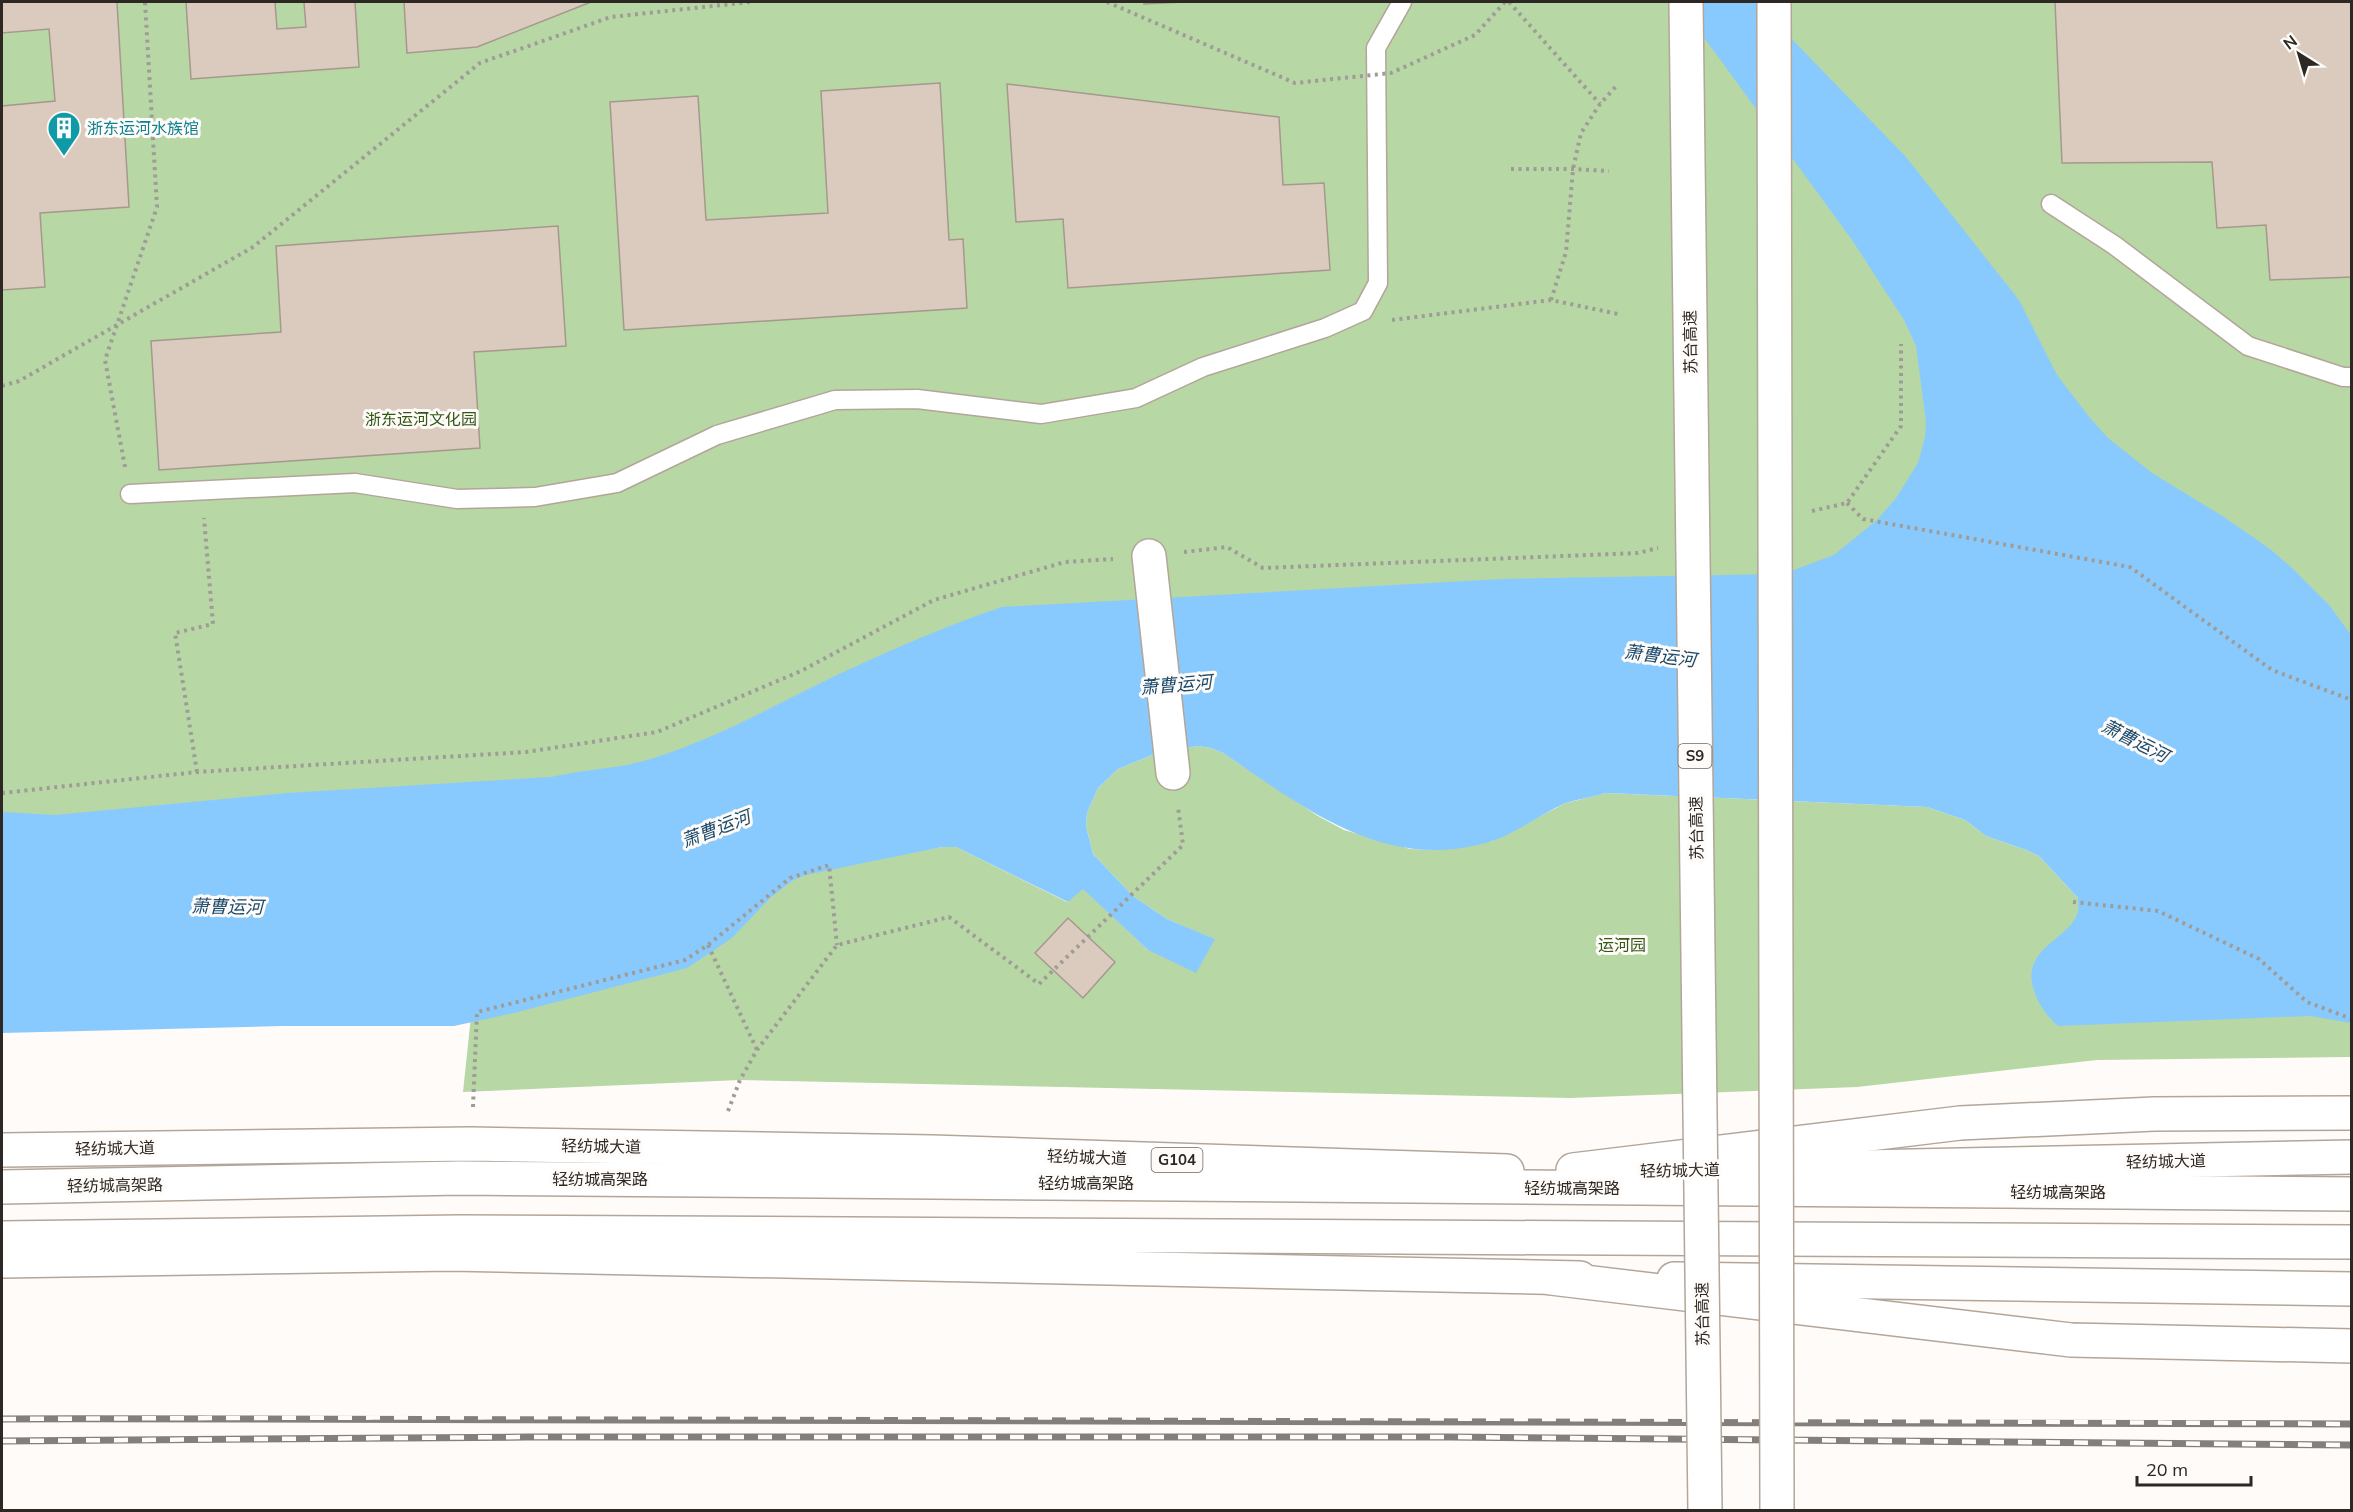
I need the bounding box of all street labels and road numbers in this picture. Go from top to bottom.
street label: 苏台高速 [1679,310,1701,374]
road number: S9 [1678,744,1712,768]
street label: 苏台高速 [1685,796,1707,860]
street label: 轻纺城大道 [561,1135,641,1157]
street label: 轻纺城大道 [75,1137,155,1159]
street label: 轻纺城大道 [1047,1146,1127,1168]
road number: G104 [1152,1148,1202,1172]
street label: 轻纺城大道 [2126,1150,2206,1172]
street label: 轻纺城大道 [1640,1159,1720,1181]
street label: 轻纺城高架路 [552,1169,648,1189]
street label: 轻纺城高架路 [1038,1173,1134,1193]
street label: 轻纺城高架路 [67,1174,163,1196]
street label: 轻纺城高架路 [1524,1178,1620,1198]
street label: 轻纺城高架路 [2010,1182,2106,1202]
street label: 苏台高速 [1691,1282,1713,1346]

